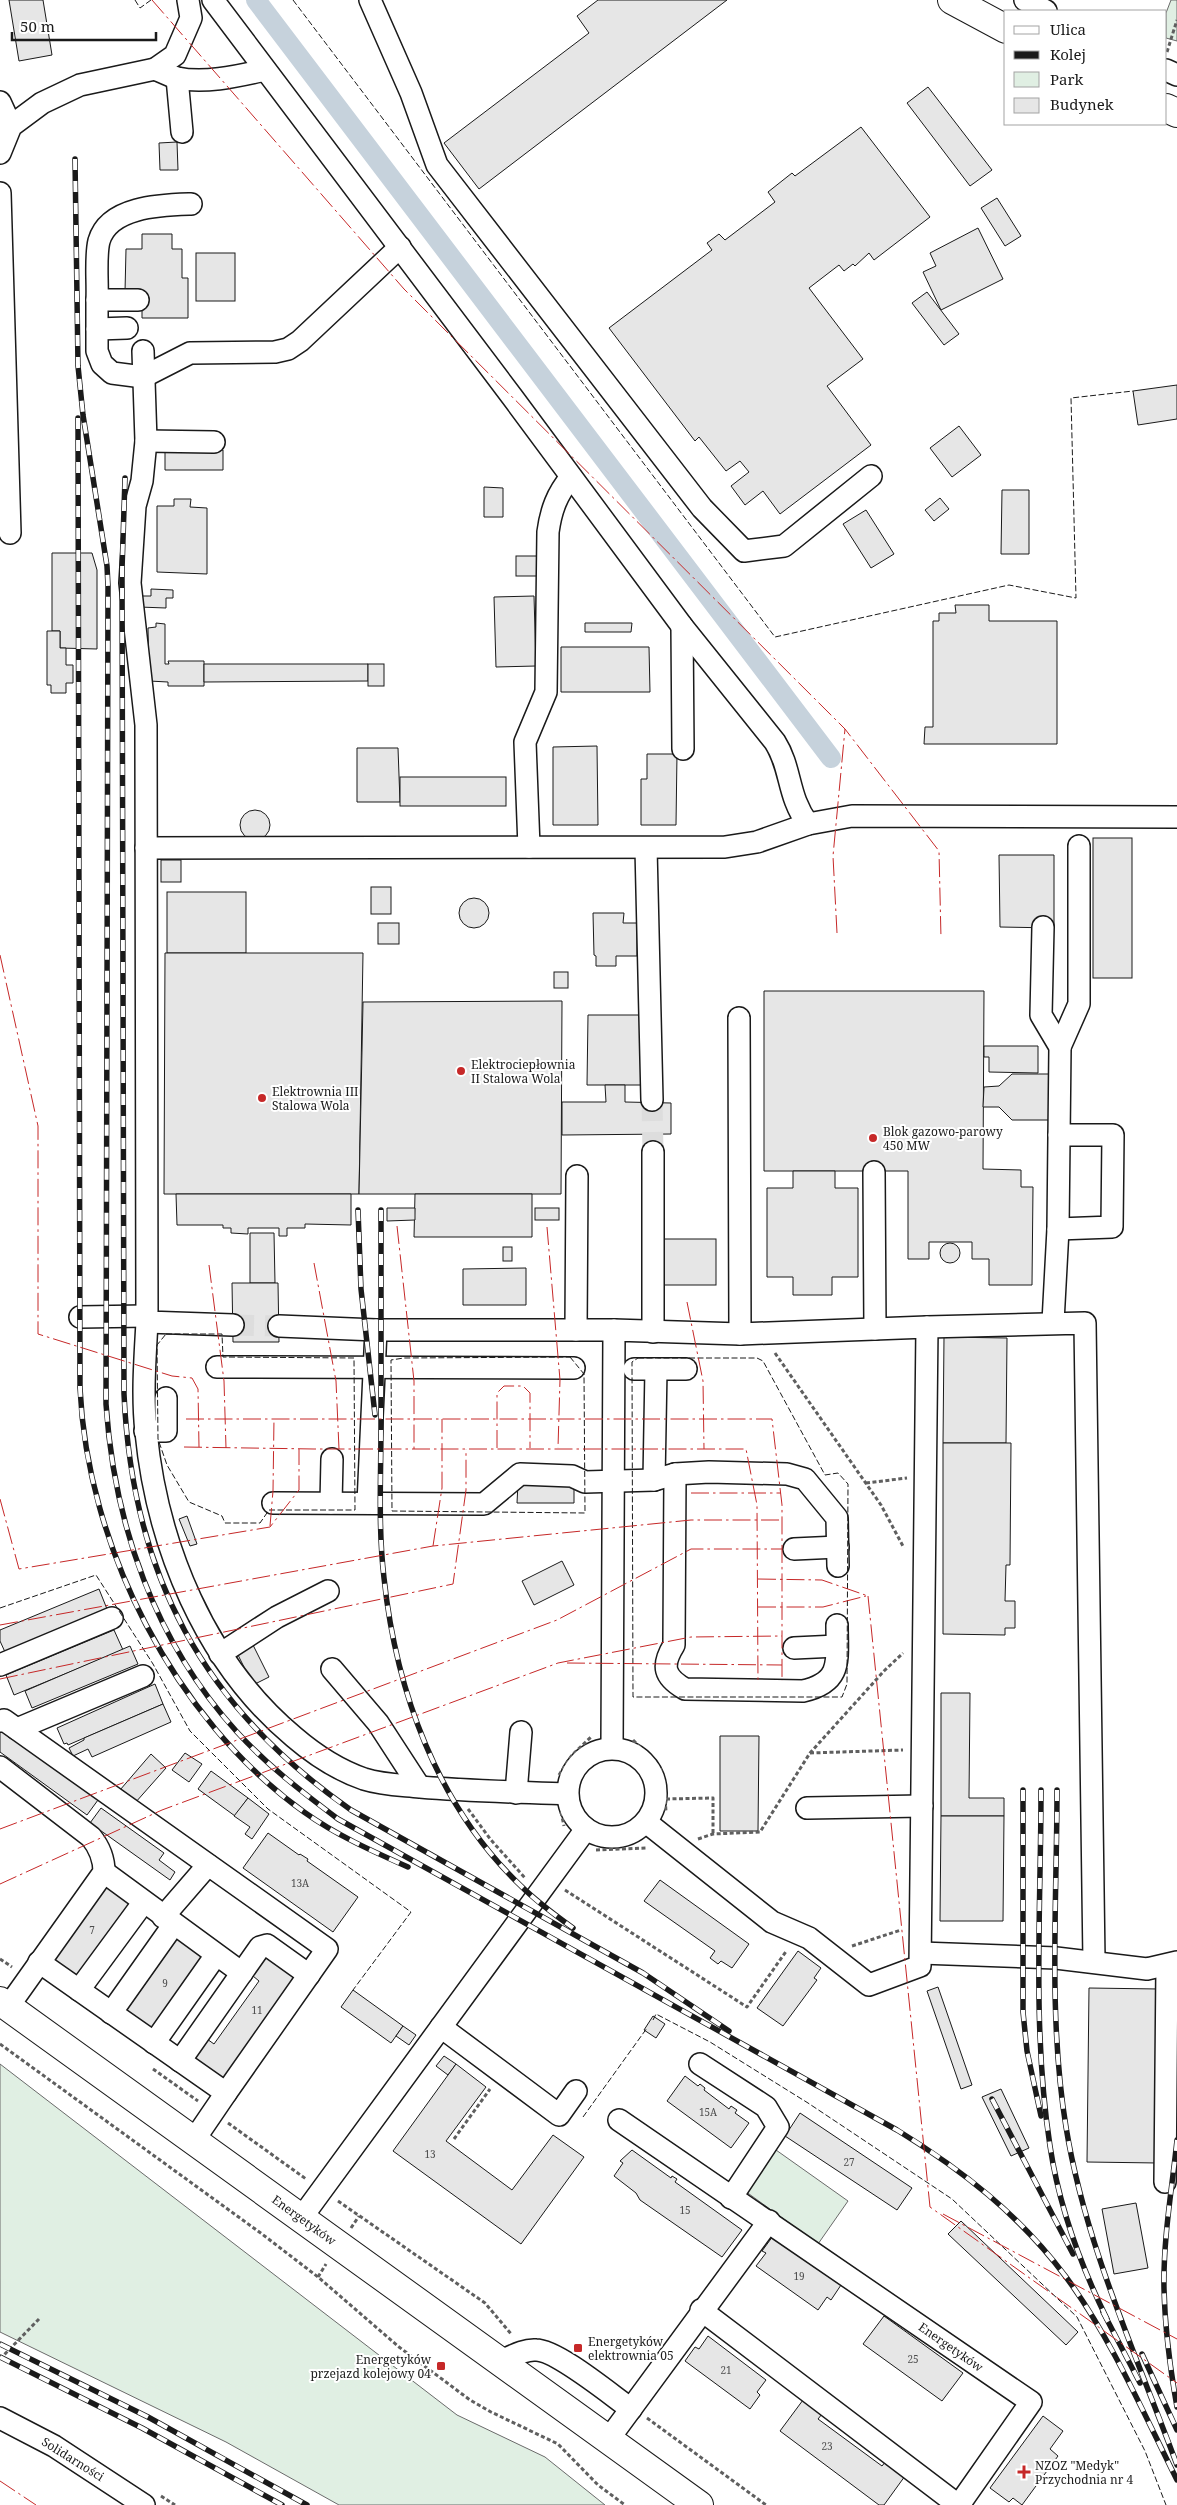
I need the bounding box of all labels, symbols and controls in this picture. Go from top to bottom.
scale bar [12,10,156,42]
legend [1004,10,1167,125]
text: 50 m [20,16,55,36]
text: Ulica [1050,19,1086,39]
text: Kolej [1050,44,1086,64]
text: Park [1050,69,1084,89]
text: Budynek [1050,94,1114,114]
place label: Elektrociepłownia II Stalowa Wola [471,1056,576,1087]
marker: Elektrociepłownia II Stalowa Wola [455,1065,467,1077]
place label: Elektrownia III Stalowa Wola [272,1083,358,1114]
marker: Elektrownia III Stalowa Wola [256,1092,268,1104]
place label: Blok gazowo-parowy 450 MW [883,1123,1003,1154]
marker: Blok gazowo-parowy 450 MW [867,1132,879,1144]
house number: 13A [291,1876,310,1890]
house number: 7 [89,1923,95,1937]
house number: 9 [162,1976,168,1990]
house number: 11 [251,2003,263,2017]
house number: 15A [699,2105,718,2119]
house number: 13 [424,2147,436,2161]
house number: 27 [843,2155,855,2169]
street label: Energetyków [269,2191,340,2249]
house number: 15 [679,2203,691,2217]
house number: 19 [793,2269,805,2283]
street label: Energetyków [915,2318,987,2376]
place label: Energetyków elektrownia 05 [588,2333,674,2364]
marker: Energetyków elektrownia 05 [572,2342,584,2354]
place label: Energetyków przejazd kolejowy 04 [310,2351,432,2382]
house number: 25 [907,2352,919,2366]
marker: Energetyków przejazd kolejowy 04 [435,2360,447,2372]
house number: 21 [720,2363,732,2377]
street label: Solidarności [39,2433,108,2485]
house number: 23 [821,2439,833,2453]
place label: NZOZ "Medyk" Przychodnia nr 4 [1035,2457,1134,2488]
marker: NZOZ "Medyk" Przychodnia nr 4 [1017,2465,1031,2479]

